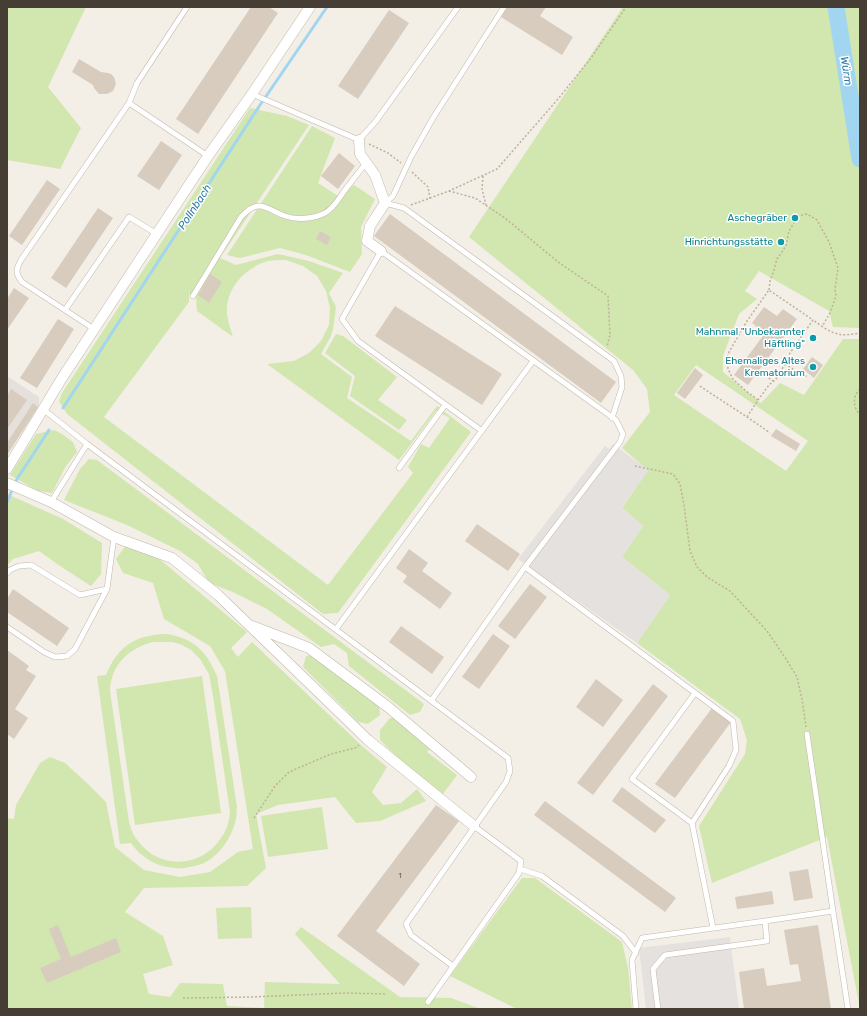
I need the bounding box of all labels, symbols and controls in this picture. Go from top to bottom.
water label: Würm [837,56,855,86]
water label: Pollnbach [176,182,214,232]
place label: Aschegräber [727,212,787,224]
marker: Aschegräber [790,213,800,223]
place label: Hinrichtungsstätte [685,236,773,248]
marker: Hinrichtungsstätte [776,237,786,247]
place label: Mahnmal "Unbekannter Häftling" [696,326,805,350]
marker: Mahnmal "Unbekannter Häftling" [808,333,818,343]
place label: Ehemaliges Altes Krematorium [725,355,805,378]
marker: Ehemaliges Altes Krematorium [808,362,818,372]
house number: 1 [398,871,402,881]

